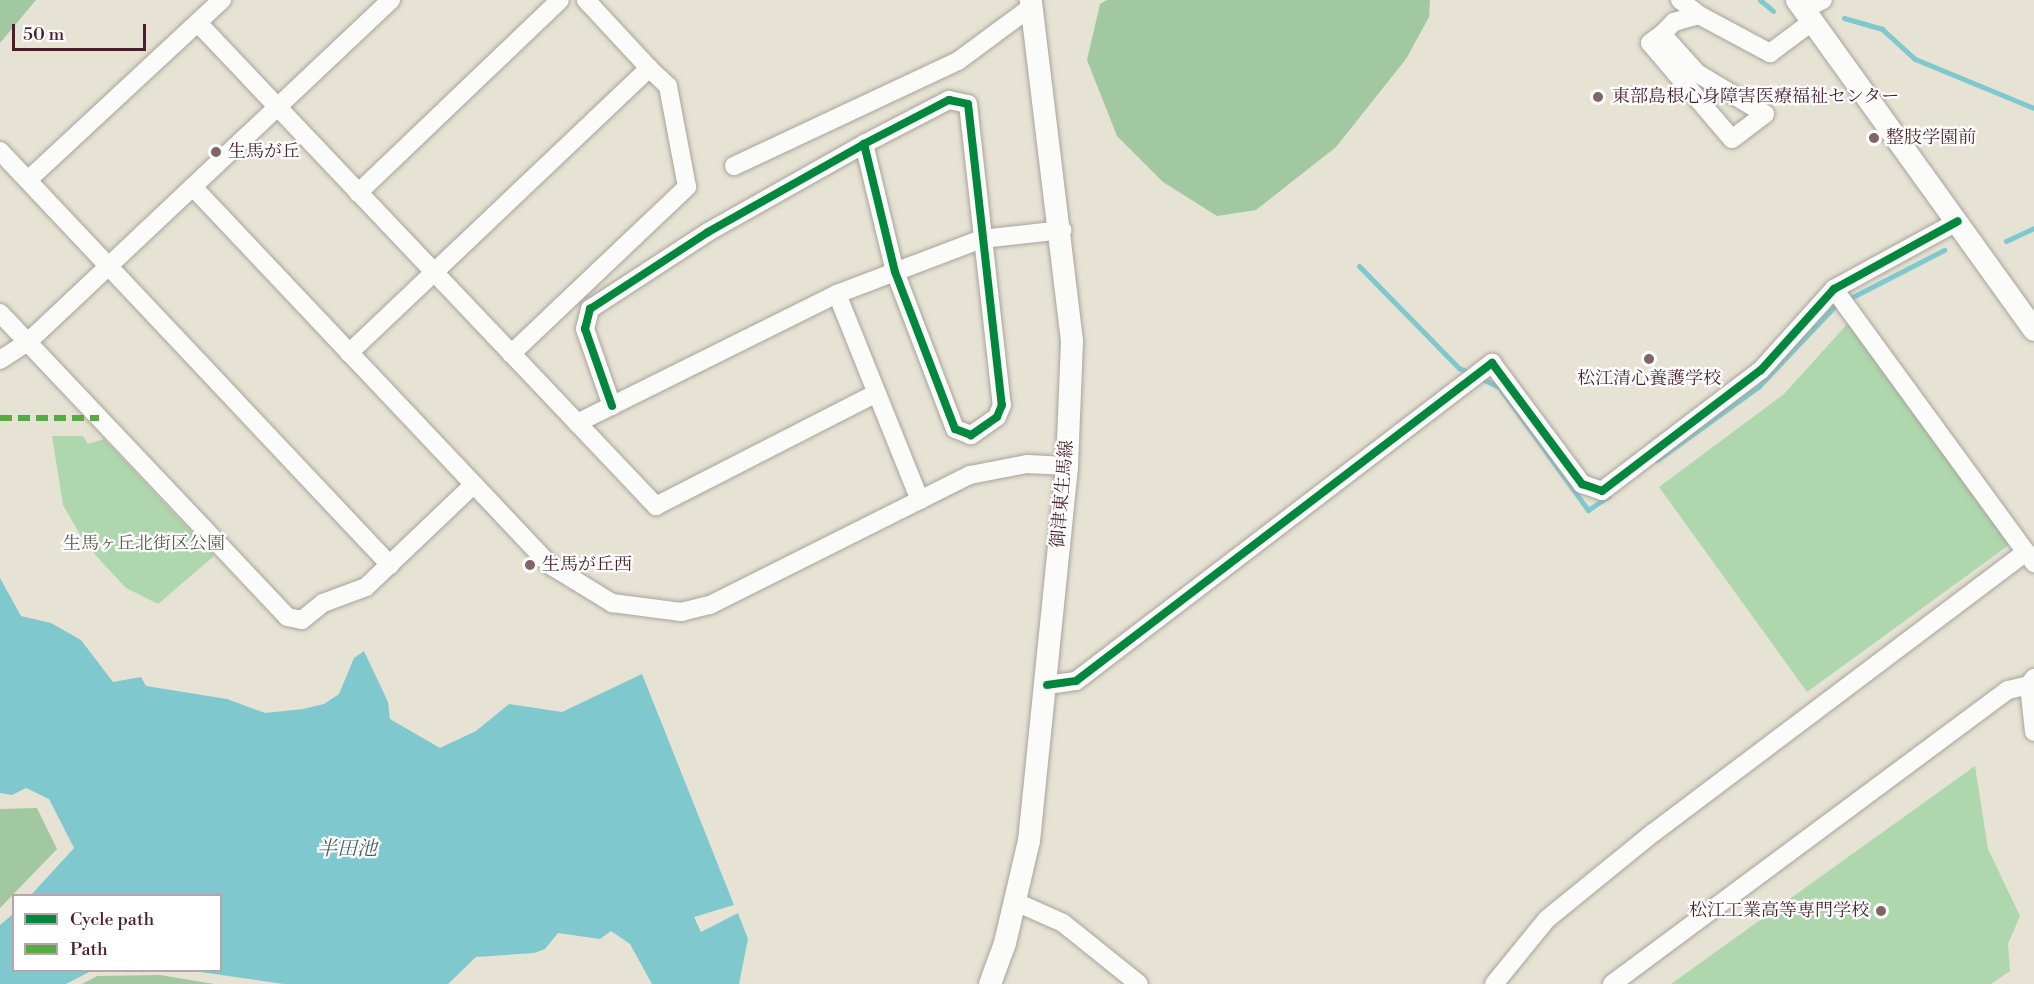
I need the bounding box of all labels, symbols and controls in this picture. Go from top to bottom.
scale bar [15,12,148,50]
text: 50 m [23,23,64,46]
place label: 東部島根心身障害医療福祉センター [1612,86,1900,108]
marker: 東部島根心身障害医療福祉センター [1589,88,1607,106]
place label: 整肢学園前 [1886,127,1976,149]
marker: 整肢学園前 [1867,131,1881,145]
place label: 生馬が丘 [228,141,300,163]
marker: 生馬が丘 [209,145,223,159]
marker: 松江清心養護学校 [1642,352,1656,366]
place label: 松江清心養護学校 [1577,368,1721,390]
street label: 御津東生馬線 [1048,439,1078,549]
park label: 生馬ヶ丘北街区公園 [63,533,225,555]
place label: 生馬が丘西 [542,554,632,576]
marker: 生馬が丘西 [523,558,537,572]
water label: 半田池 [317,837,377,861]
legend [12,894,222,972]
place label: 松江工業高等専門学校 [1689,900,1869,922]
marker: 松江工業高等専門学校 [1874,904,1888,918]
text: Cycle path [70,908,154,931]
text: Path [70,938,108,961]

